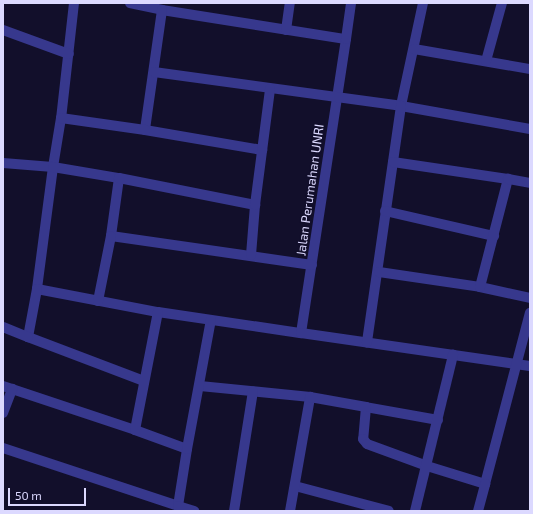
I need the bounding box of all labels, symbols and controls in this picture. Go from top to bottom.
street label: Jalan Perumahan UNRI [293,123,327,257]
scale bar [10,480,88,506]
text: 50 m [15,488,42,502]

